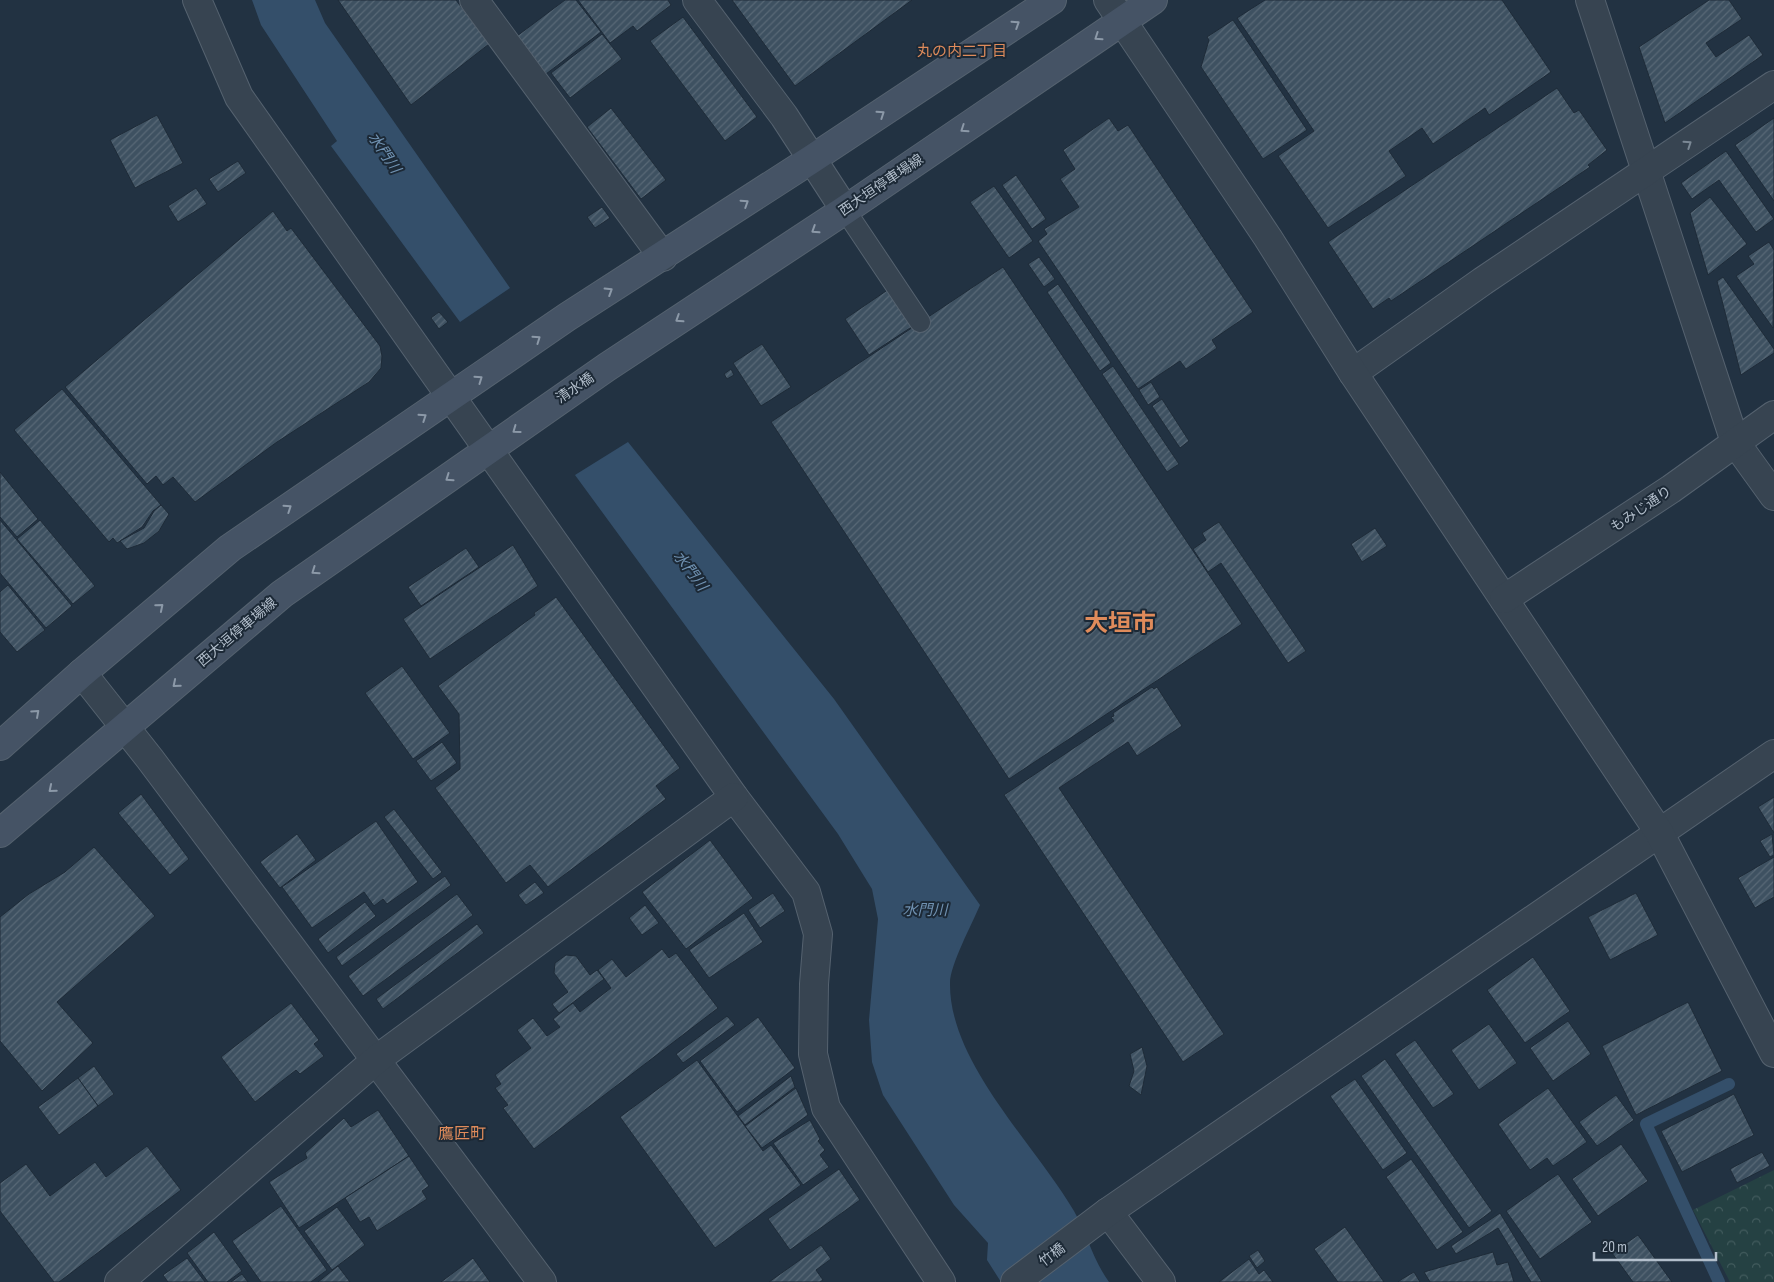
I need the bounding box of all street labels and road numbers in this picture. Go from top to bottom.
street label: 西大垣停車場線 [836,151,926,219]
street label: 清水橋 [553,369,597,407]
street label: もみじ通り [1607,482,1675,536]
street label: 西大垣停車場線 [194,594,280,670]
street label: 竹橋 [1036,1240,1068,1270]

